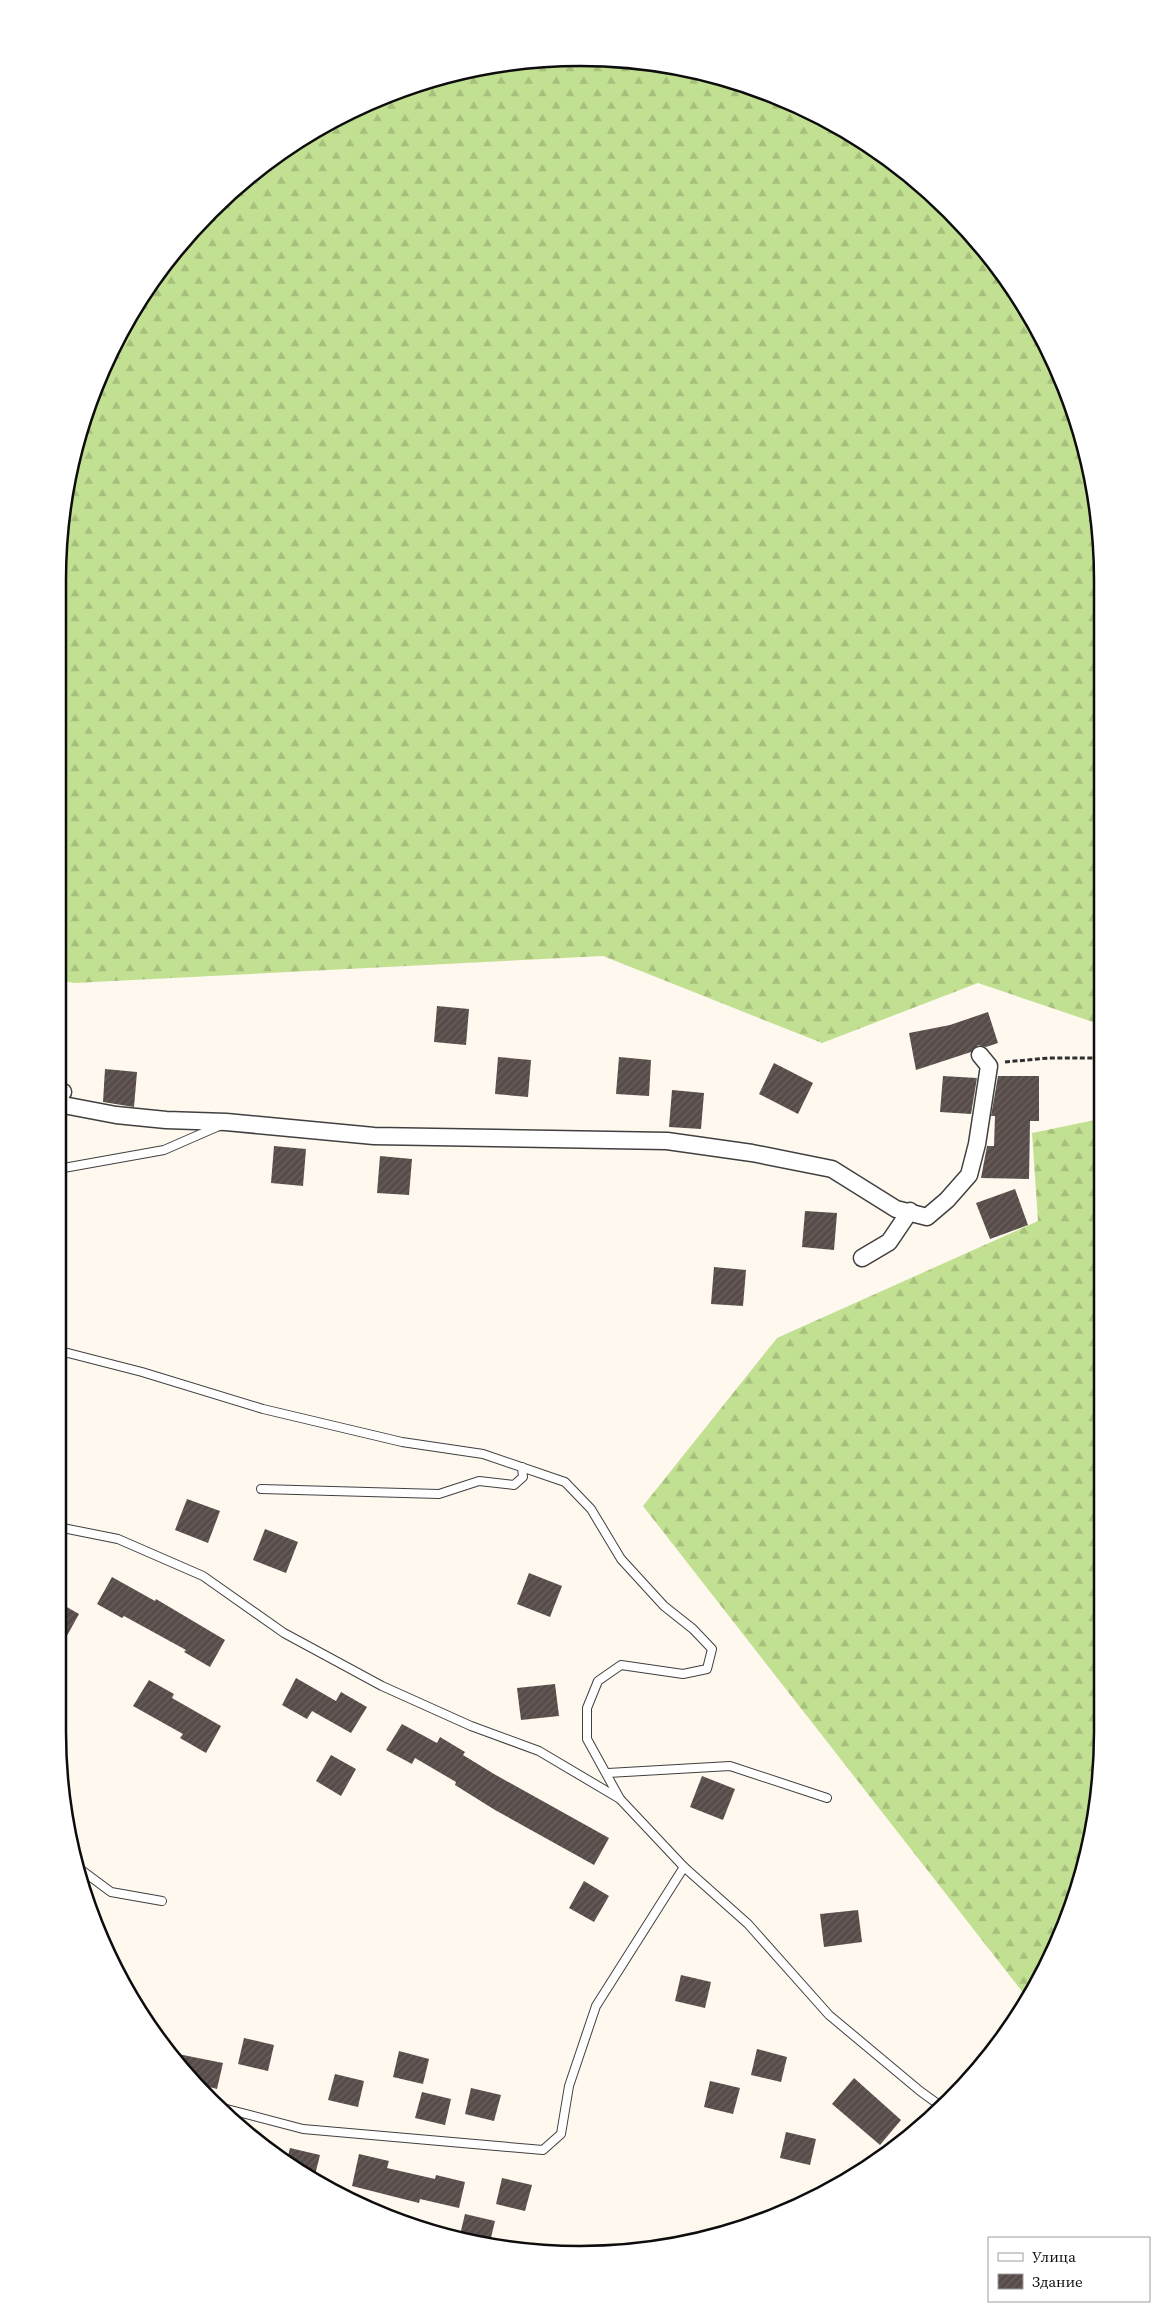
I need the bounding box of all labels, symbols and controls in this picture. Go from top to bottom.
legend [988,2237,1150,2302]
text: Улица [1032,2246,1076,2267]
text: Здание [1032,2271,1083,2292]

